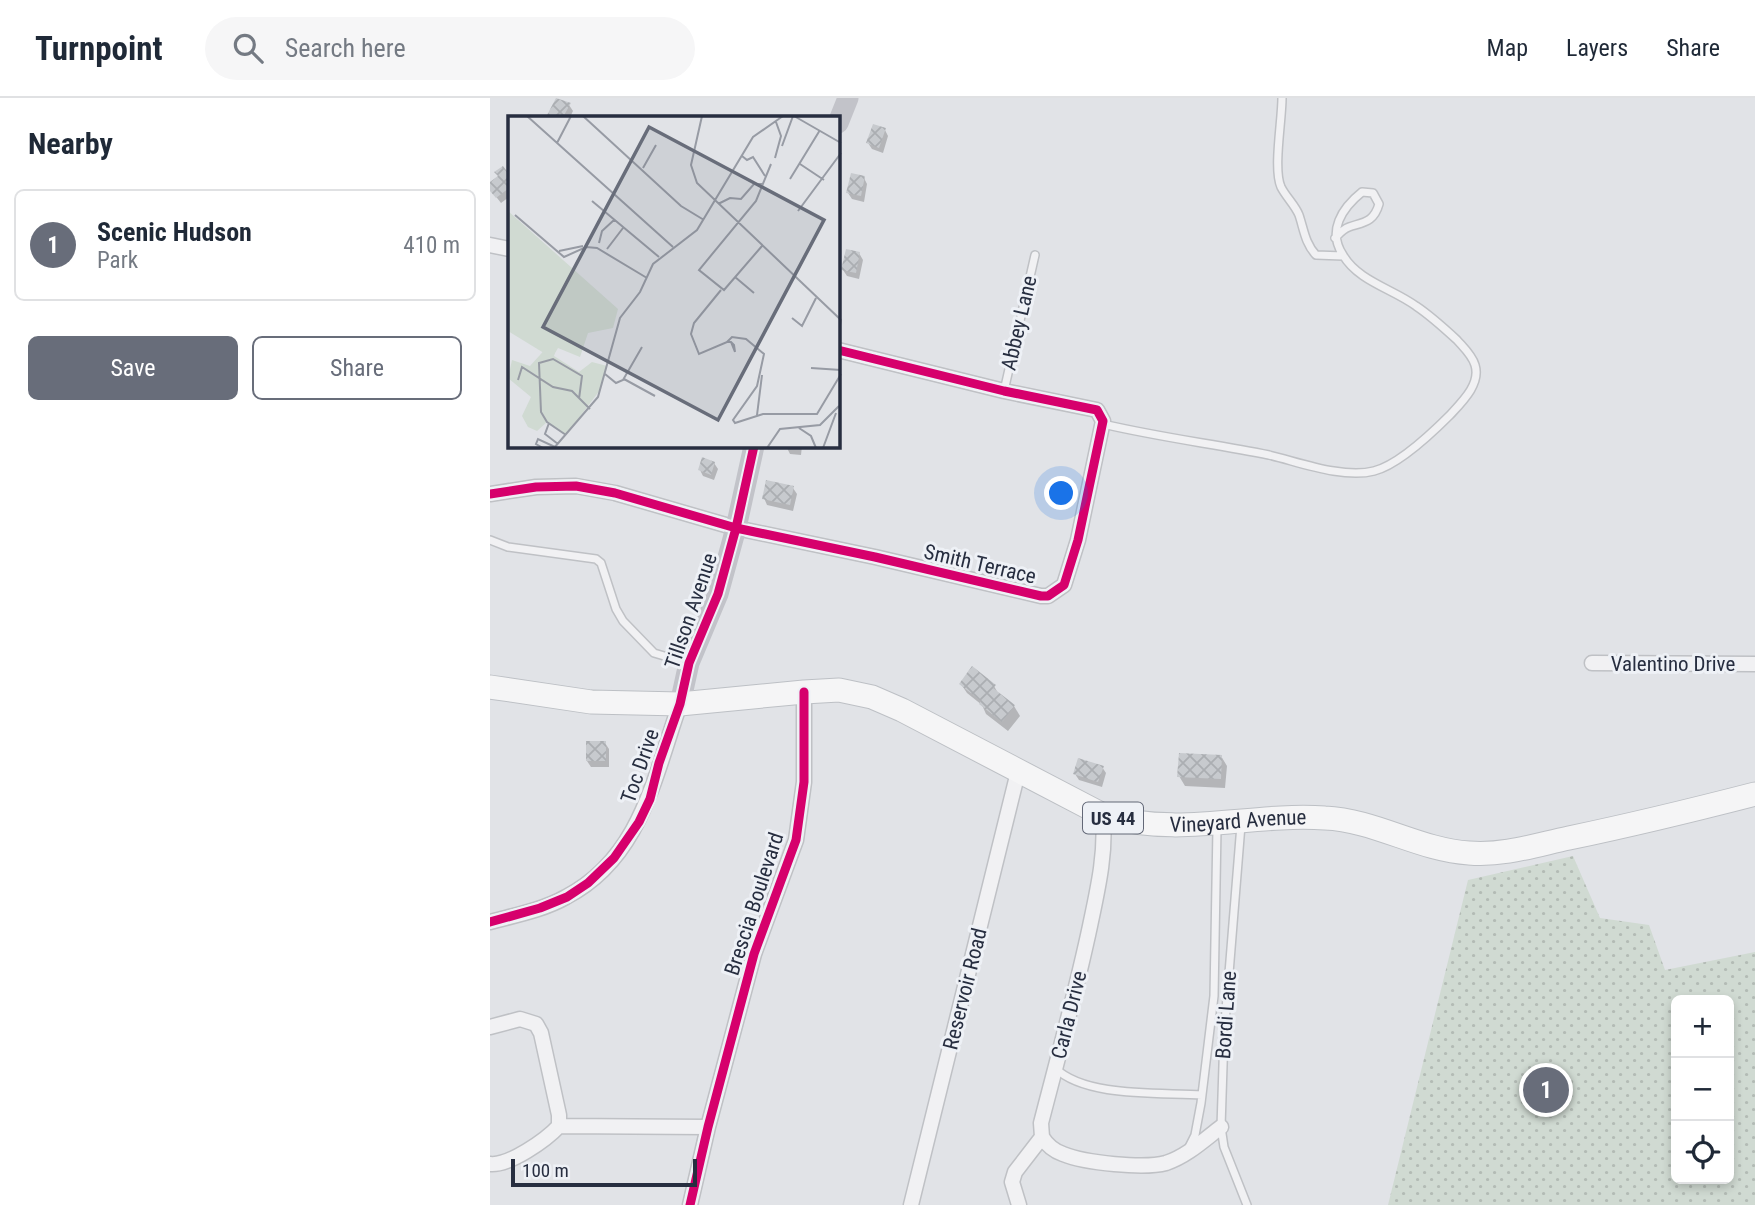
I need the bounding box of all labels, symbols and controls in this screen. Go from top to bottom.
search box [205,17,695,80]
text: Turnpoint [35,29,163,68]
icon: search [229,29,267,67]
text: Search here [285,33,406,63]
text: Map [1487,34,1528,62]
text: Layers [1566,34,1628,62]
text: Share [1666,34,1720,62]
inset map [508,116,840,448]
text: Nearby [28,126,113,161]
text: Scenic Hudson [97,217,252,247]
text: 1 [47,232,59,259]
text: 410 m [403,232,460,259]
text: Park [97,247,138,274]
street label: Abbey Lane [996,273,1042,373]
button: Save [28,336,238,400]
button: Share [252,336,462,400]
your location [1044,476,1078,510]
street label: Smith Terrace [922,539,1038,589]
street label: Tillson Avenue [660,550,722,672]
street label: Valentino Drive [1611,652,1735,676]
street label: Toc Drive [616,726,664,806]
road number: US 44 [1083,803,1143,834]
street label: Vineyard Avenue [1170,805,1307,837]
street label: Brescia Boulevard [720,830,788,978]
street label: Reservoir Road [938,926,992,1052]
street label: Carla Drive [1046,968,1092,1062]
street label: Bordi Lane [1211,970,1241,1060]
map controls [1671,995,1734,1184]
button: + [1671,995,1734,1058]
button: − [1671,1058,1734,1121]
pin: 1 [1523,1064,1569,1116]
button: locate [1671,1121,1734,1184]
scale bar [511,1156,696,1188]
text: 100 m [522,1159,569,1182]

